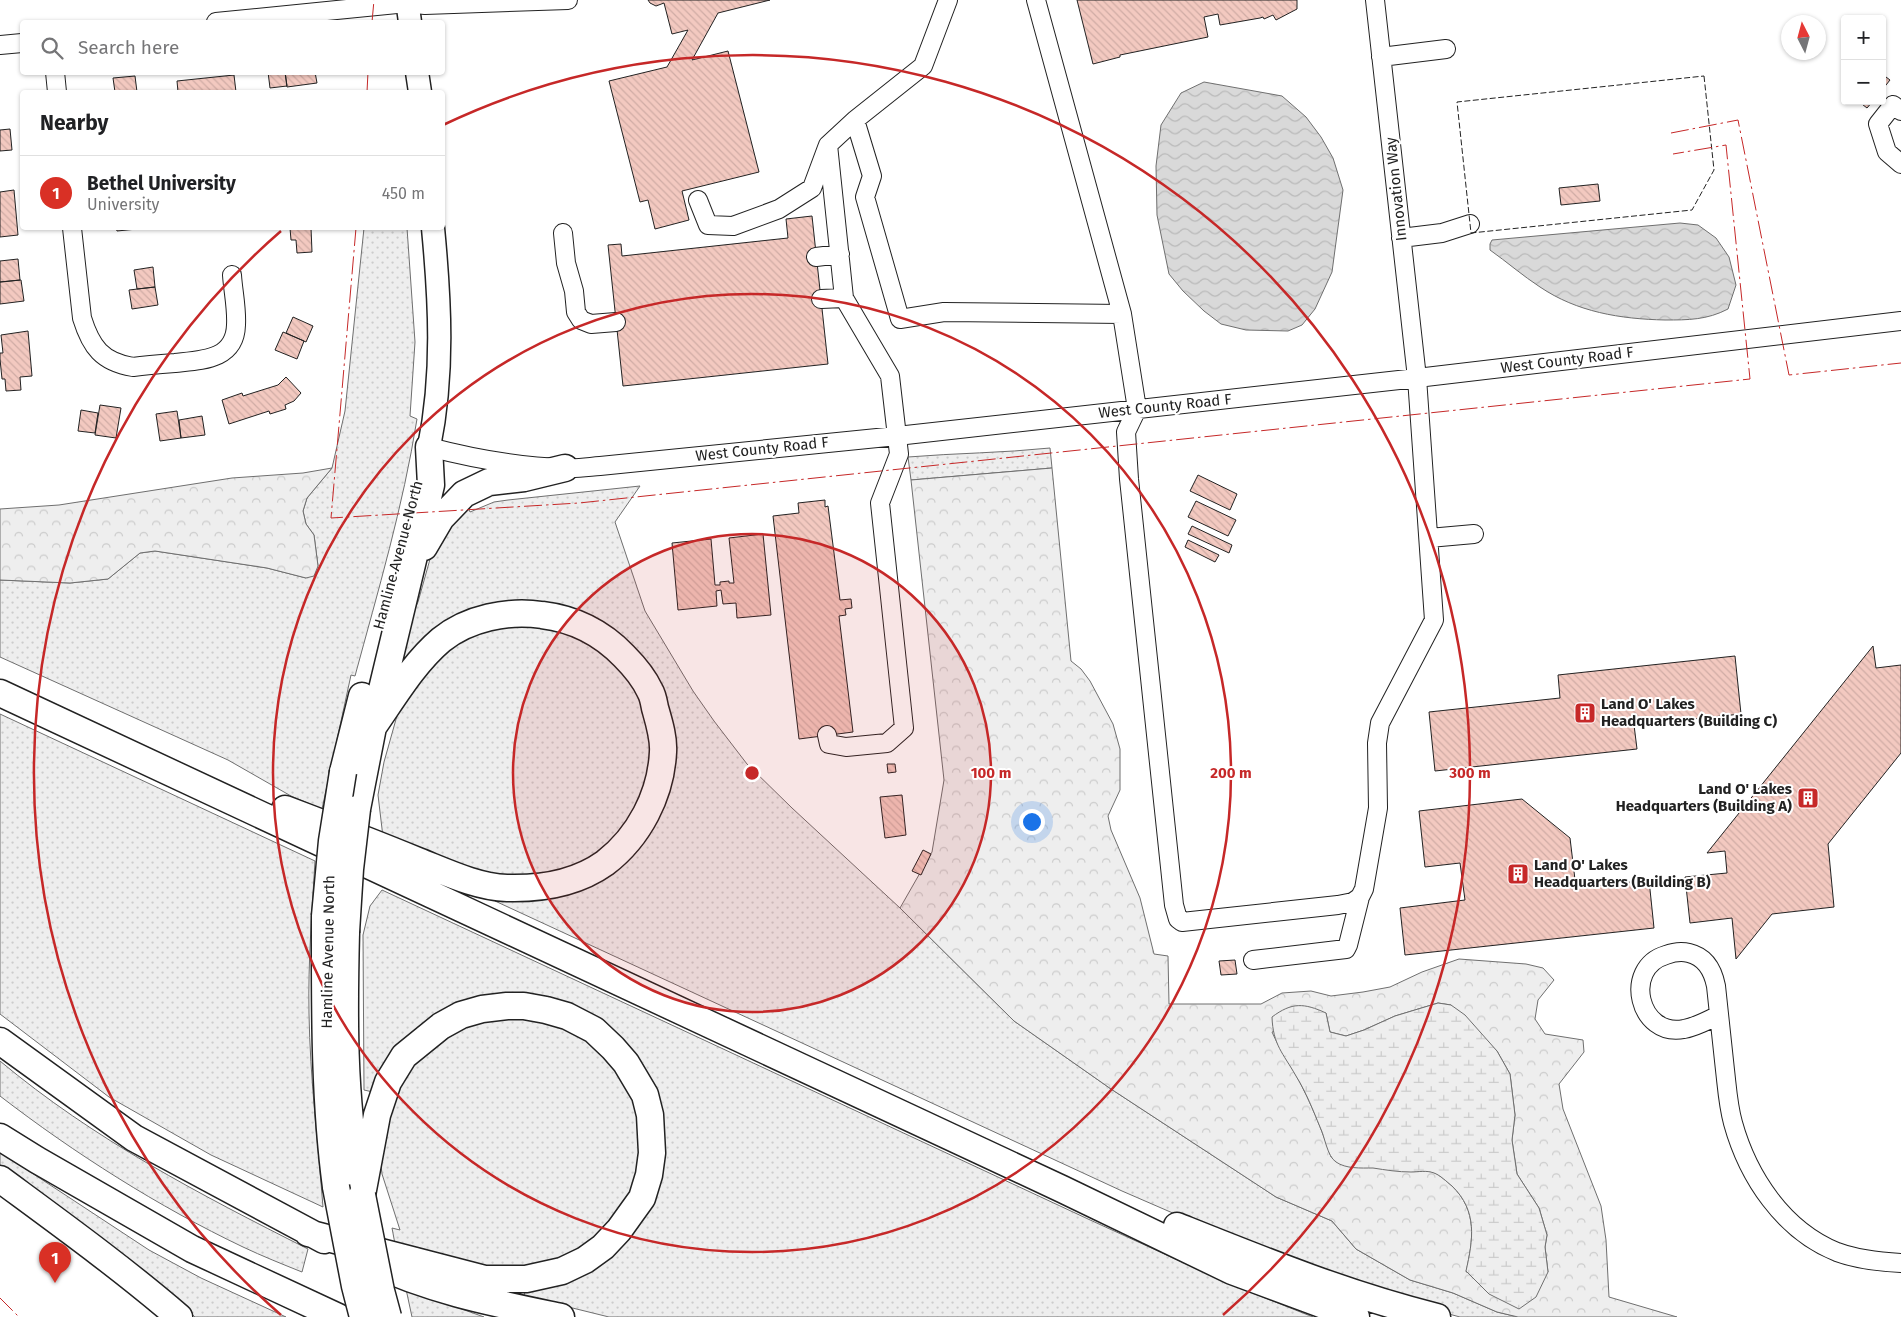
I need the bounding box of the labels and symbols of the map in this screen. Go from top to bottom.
north arrow [1781,15,1826,60]
street label: Innovation Way [1382,136,1410,242]
street label: West County Road F [1499,343,1635,377]
street label: West County Road F [1098,390,1232,422]
street label: West County Road F [695,433,829,465]
street label: Hamline Avenue North [369,479,427,631]
place label: Land O' Lakes Headquarters (Building C) [1601,695,1777,730]
building icon: Land O' Lakes Headquarters (Building C) [1573,701,1597,725]
centre of rings [743,764,761,782]
text: 100 m [971,764,1011,782]
text: 200 m [1210,764,1252,782]
text: 300 m [1448,764,1491,782]
place label: Land O' Lakes Headquarters (Building A) [1616,780,1792,815]
building icon: Land O' Lakes Headquarters (Building A) [1796,786,1820,810]
your location [1019,809,1045,835]
place label: Land O' Lakes Headquarters (Building B) [1534,856,1711,891]
building icon: Land O' Lakes Headquarters (Building B) [1506,862,1530,886]
street label: Hamline Avenue North [318,875,338,1029]
pin: 1 [39,1242,71,1283]

